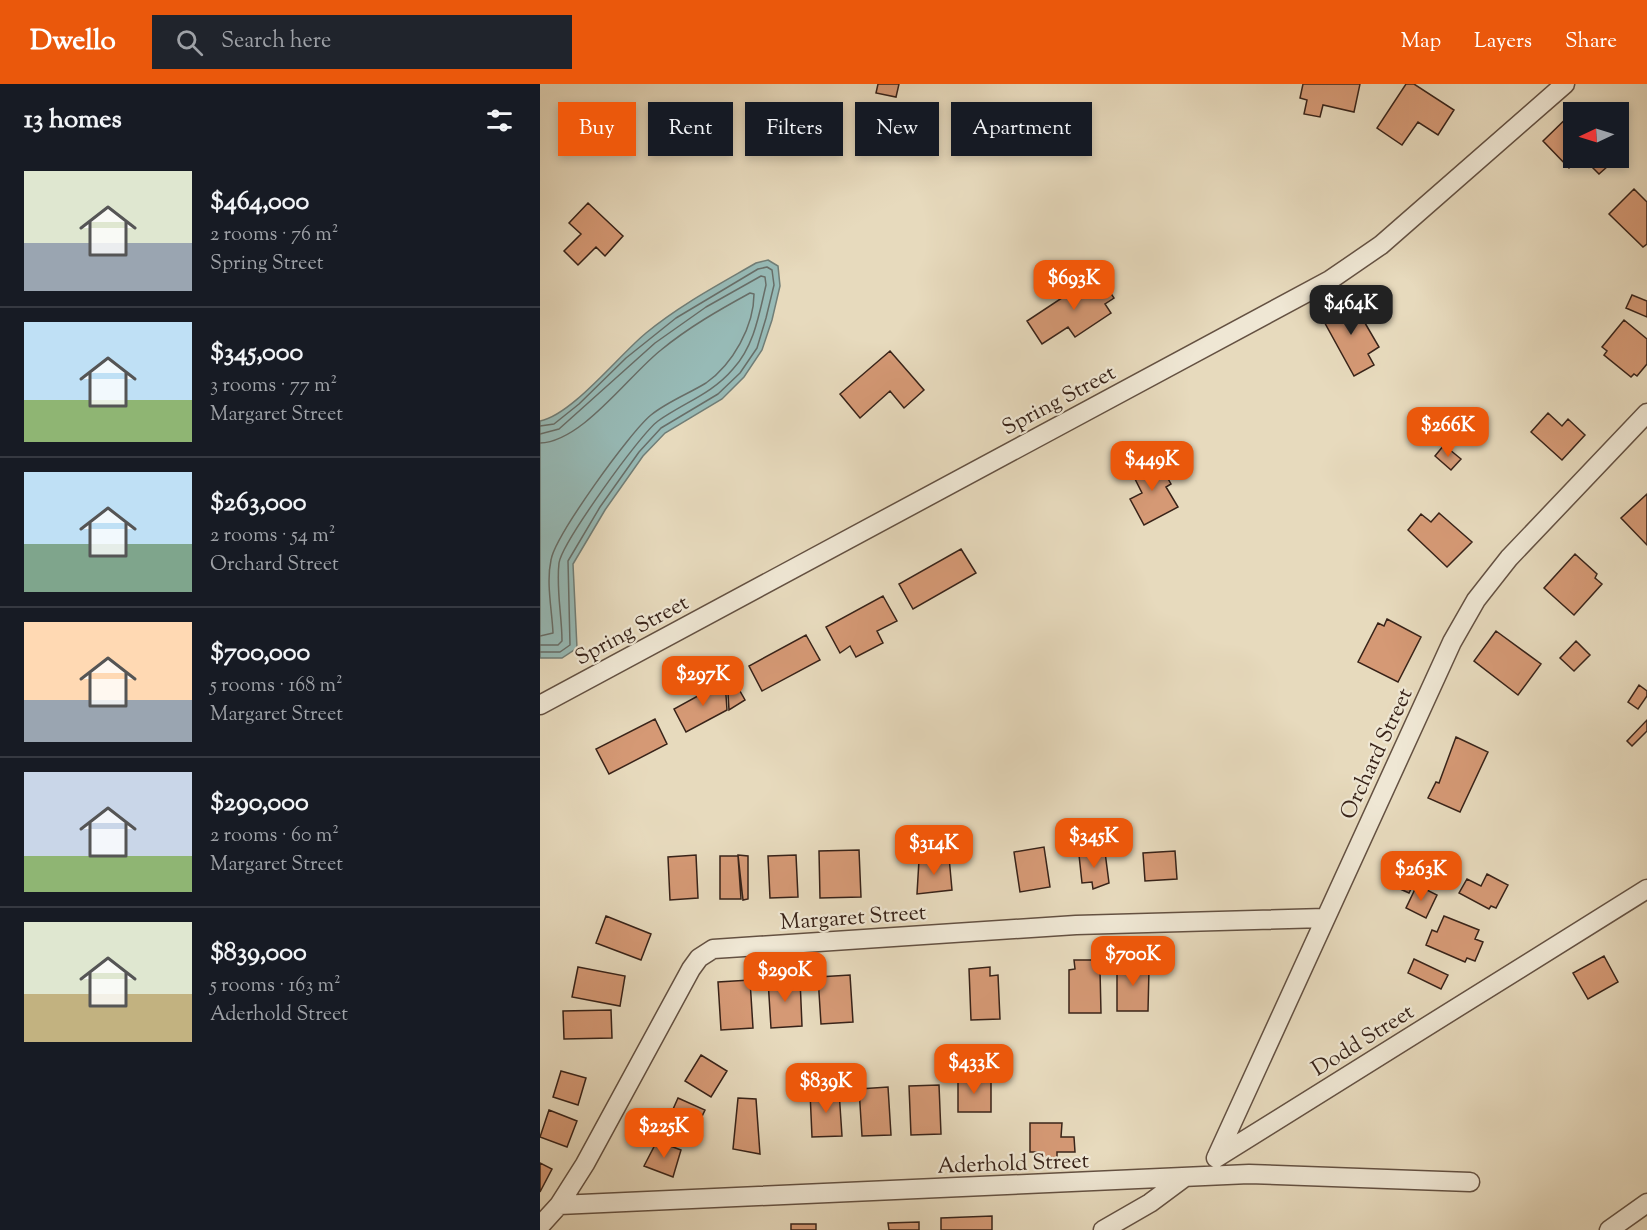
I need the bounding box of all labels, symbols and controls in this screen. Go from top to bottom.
search box [152,15,572,69]
text: Dwello [30,22,116,62]
icon: search [173,26,206,59]
text: Search here [221,26,331,58]
text: Map [1401,27,1441,57]
text: Layers [1474,27,1532,57]
text: Share [1565,27,1617,57]
text: 13 homes [24,102,122,139]
chip: Buy [558,102,636,156]
chip: Rent [648,102,733,156]
chip: Filters [745,102,843,156]
chip: New [855,102,939,156]
chip: Apartment [951,102,1092,156]
north arrow [1563,102,1629,168]
map controls [1563,102,1629,168]
icon: filters [483,104,516,137]
text: $464,000 [210,184,309,221]
icon: home [72,195,144,267]
text: 2 rooms · 76 m² [210,221,338,250]
text: Spring Street [210,250,323,279]
pin: $693K [1032,260,1116,311]
text: $693K [1048,265,1100,294]
pin: $464K [1309,285,1393,336]
text: $464K [1324,290,1378,319]
text: $345,000 [210,335,303,372]
icon: home [72,346,144,418]
street label: Spring Street [997,358,1122,445]
text: 3 rooms · 77 m² [210,372,337,401]
text: Margaret Street [210,401,343,430]
pin: $266K [1406,407,1490,458]
text: $266K [1421,412,1475,441]
pin: $449K [1110,441,1194,492]
text: $449K [1125,446,1179,475]
text: $263,000 [210,485,306,522]
icon: home [72,496,144,568]
text: 2 rooms · 54 m² [210,522,335,551]
text: Orchard Street [210,551,339,580]
street label: Spring Street [570,588,695,675]
text: $700,000 [210,635,310,672]
icon: home [72,646,144,718]
pin: $297K [661,656,745,707]
text: $297K [676,661,730,690]
text: 5 rooms · 168 m² [210,672,343,701]
street label: Orchard Street [1333,683,1422,825]
text: Margaret Street [210,701,343,730]
text: $290,000 [210,785,309,822]
icon: home [72,796,144,868]
pin: $345K [1052,818,1136,869]
text: 2 rooms · 60 m² [210,822,339,851]
text: $345K [1069,823,1119,852]
pin: $314K [892,825,976,876]
text: $314K [909,830,959,859]
text: Margaret Street [210,851,343,880]
pin: $263K [1379,851,1463,902]
text: $263K [1395,856,1447,885]
street label: Margaret Street [779,898,928,940]
text: $839,000 [210,935,307,972]
pin: $700K [1091,936,1175,987]
text: $700K [1105,941,1161,970]
icon: home [72,946,144,1018]
pin: $290K [743,952,827,1003]
text: $290K [758,957,812,986]
text: 5 rooms · 163 m² [210,972,341,1001]
street label: Dodd Street [1306,997,1421,1086]
text: Aderhold Street [210,1001,348,1030]
pin: $433K [932,1044,1016,1095]
text: $433K [948,1049,1000,1078]
pin: $839K [784,1063,868,1114]
text: $839K [800,1068,852,1097]
pin: $225K [622,1108,706,1159]
text: $225K [639,1113,689,1142]
street label: Aderhold Street [937,1146,1090,1184]

